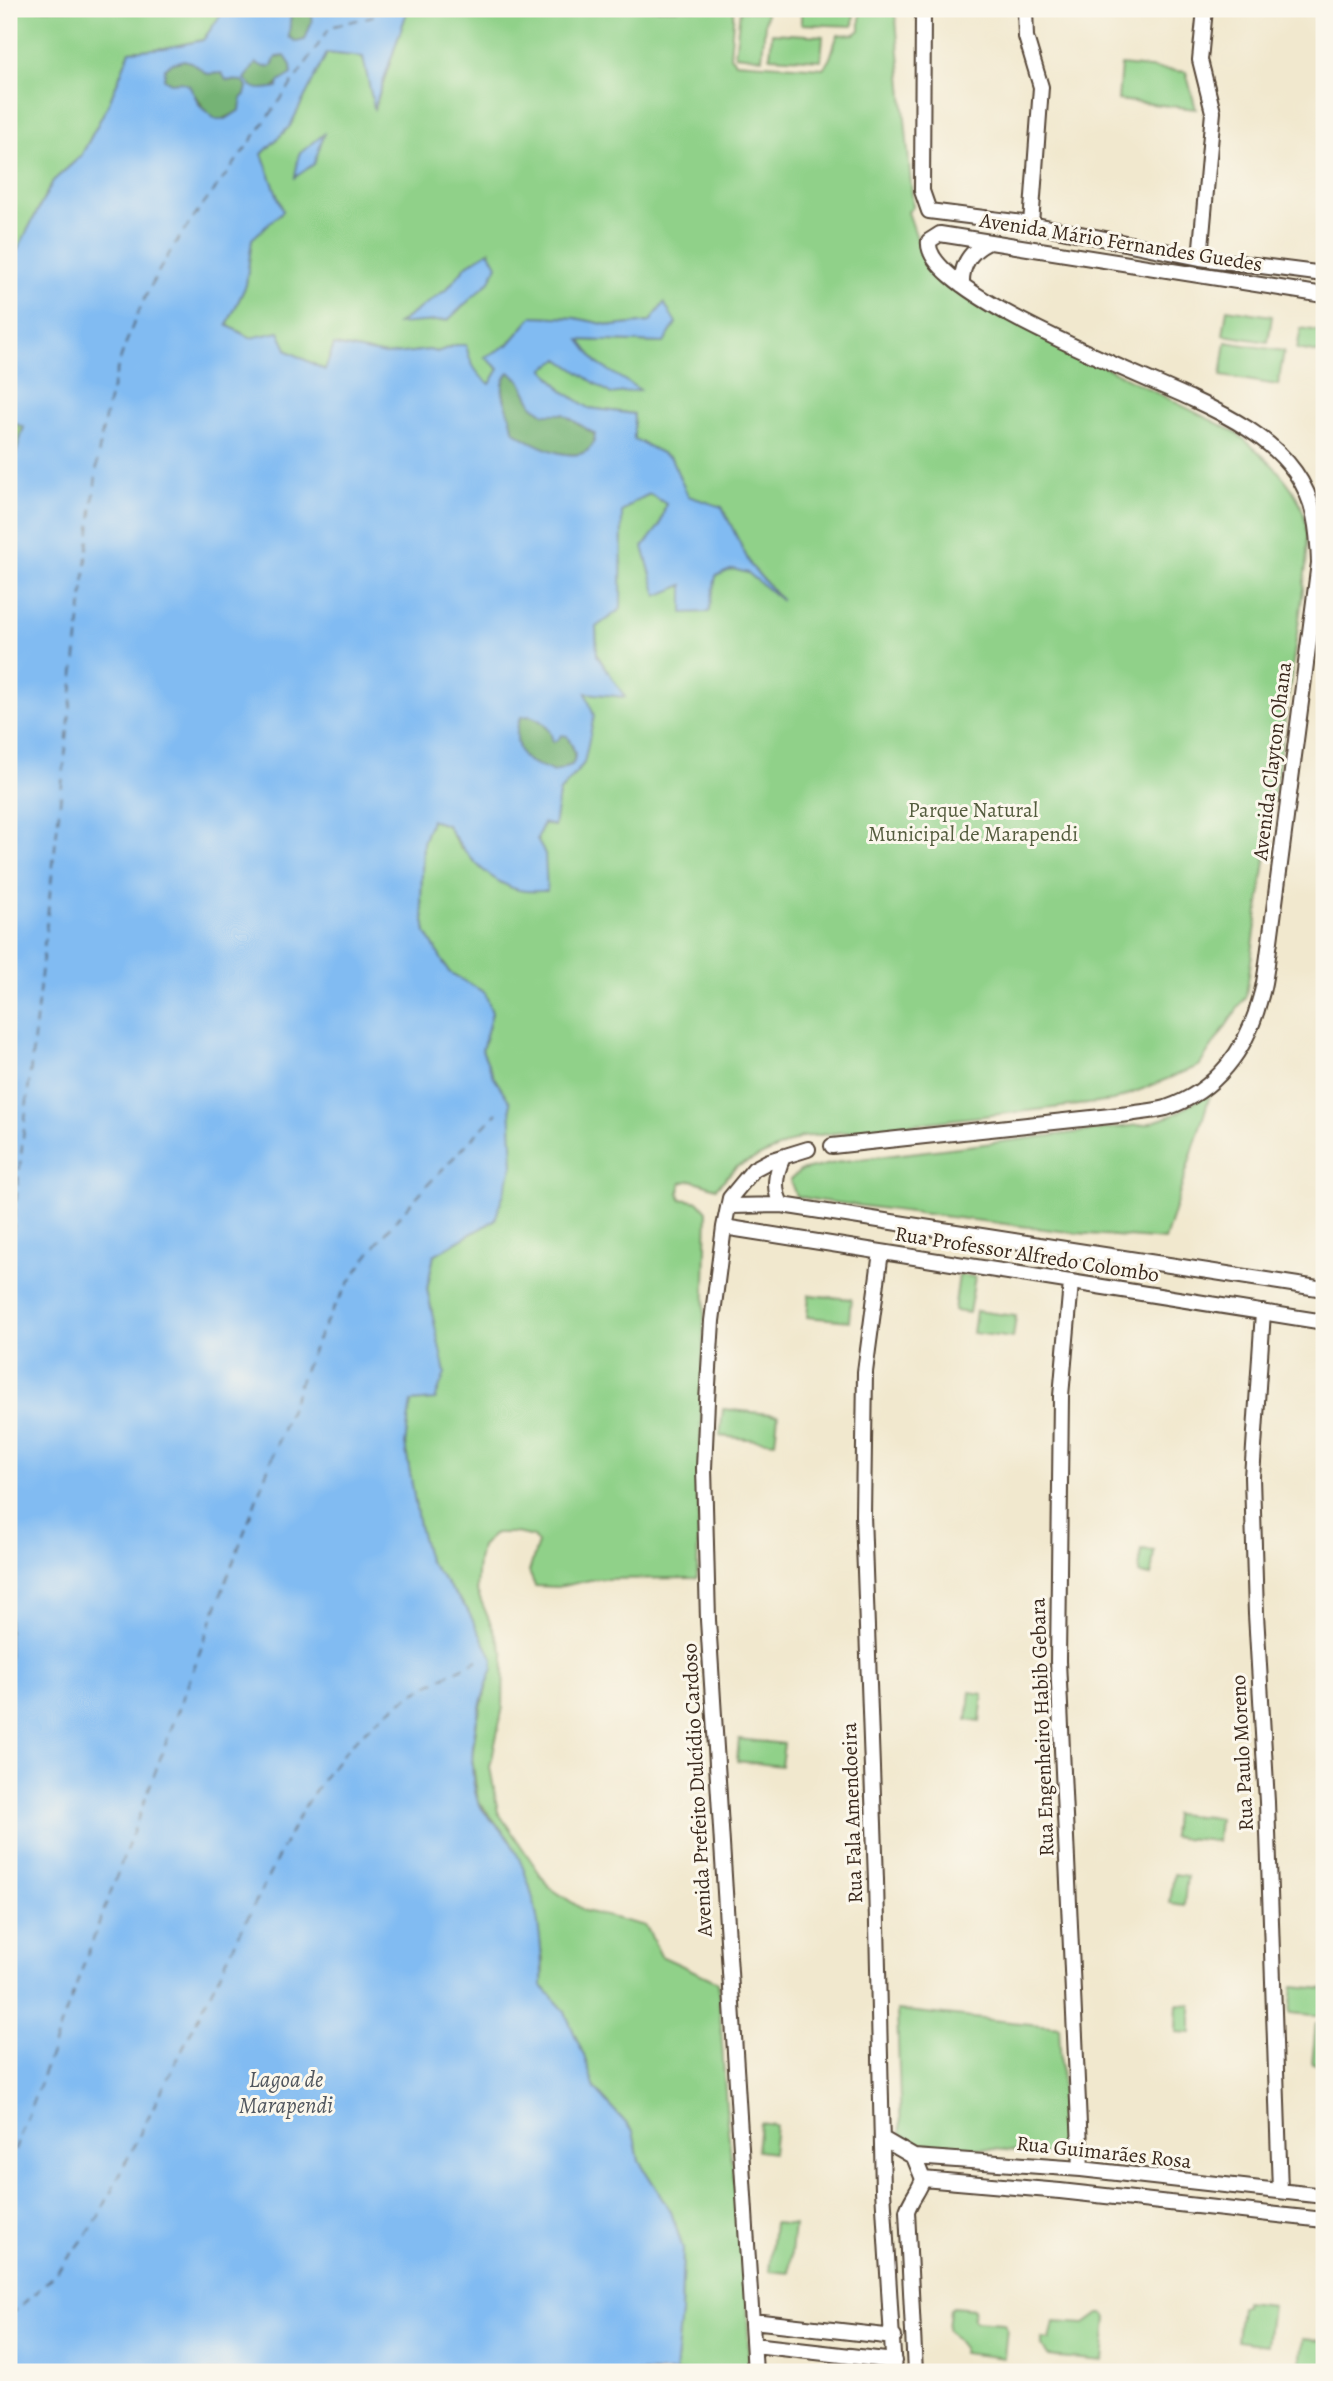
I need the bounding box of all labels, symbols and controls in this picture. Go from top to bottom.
street label: Avenida Mário Fernandes Guedes [977,206,1264,278]
street label: Avenida Clayton Ohana [1246,660,1298,863]
park label: Parque Natural Municipal de Marapendi [868,796,1078,848]
street label: Rua Professor Alfredo Colombo [893,1219,1161,1289]
street label: Rua Engenheiro Habib Gebara [1023,1597,1061,1857]
street label: Avenida Prefeito Dulcídio Cardoso [675,1642,719,1939]
street label: Rua Paulo Moreno [1224,1674,1260,1832]
street label: Rua Fala Amendoeira [835,1722,869,1904]
water label: Lagoa de Marapendi [239,2064,333,2121]
street label: Rua Guimarães Rosa [1015,2129,1193,2175]

